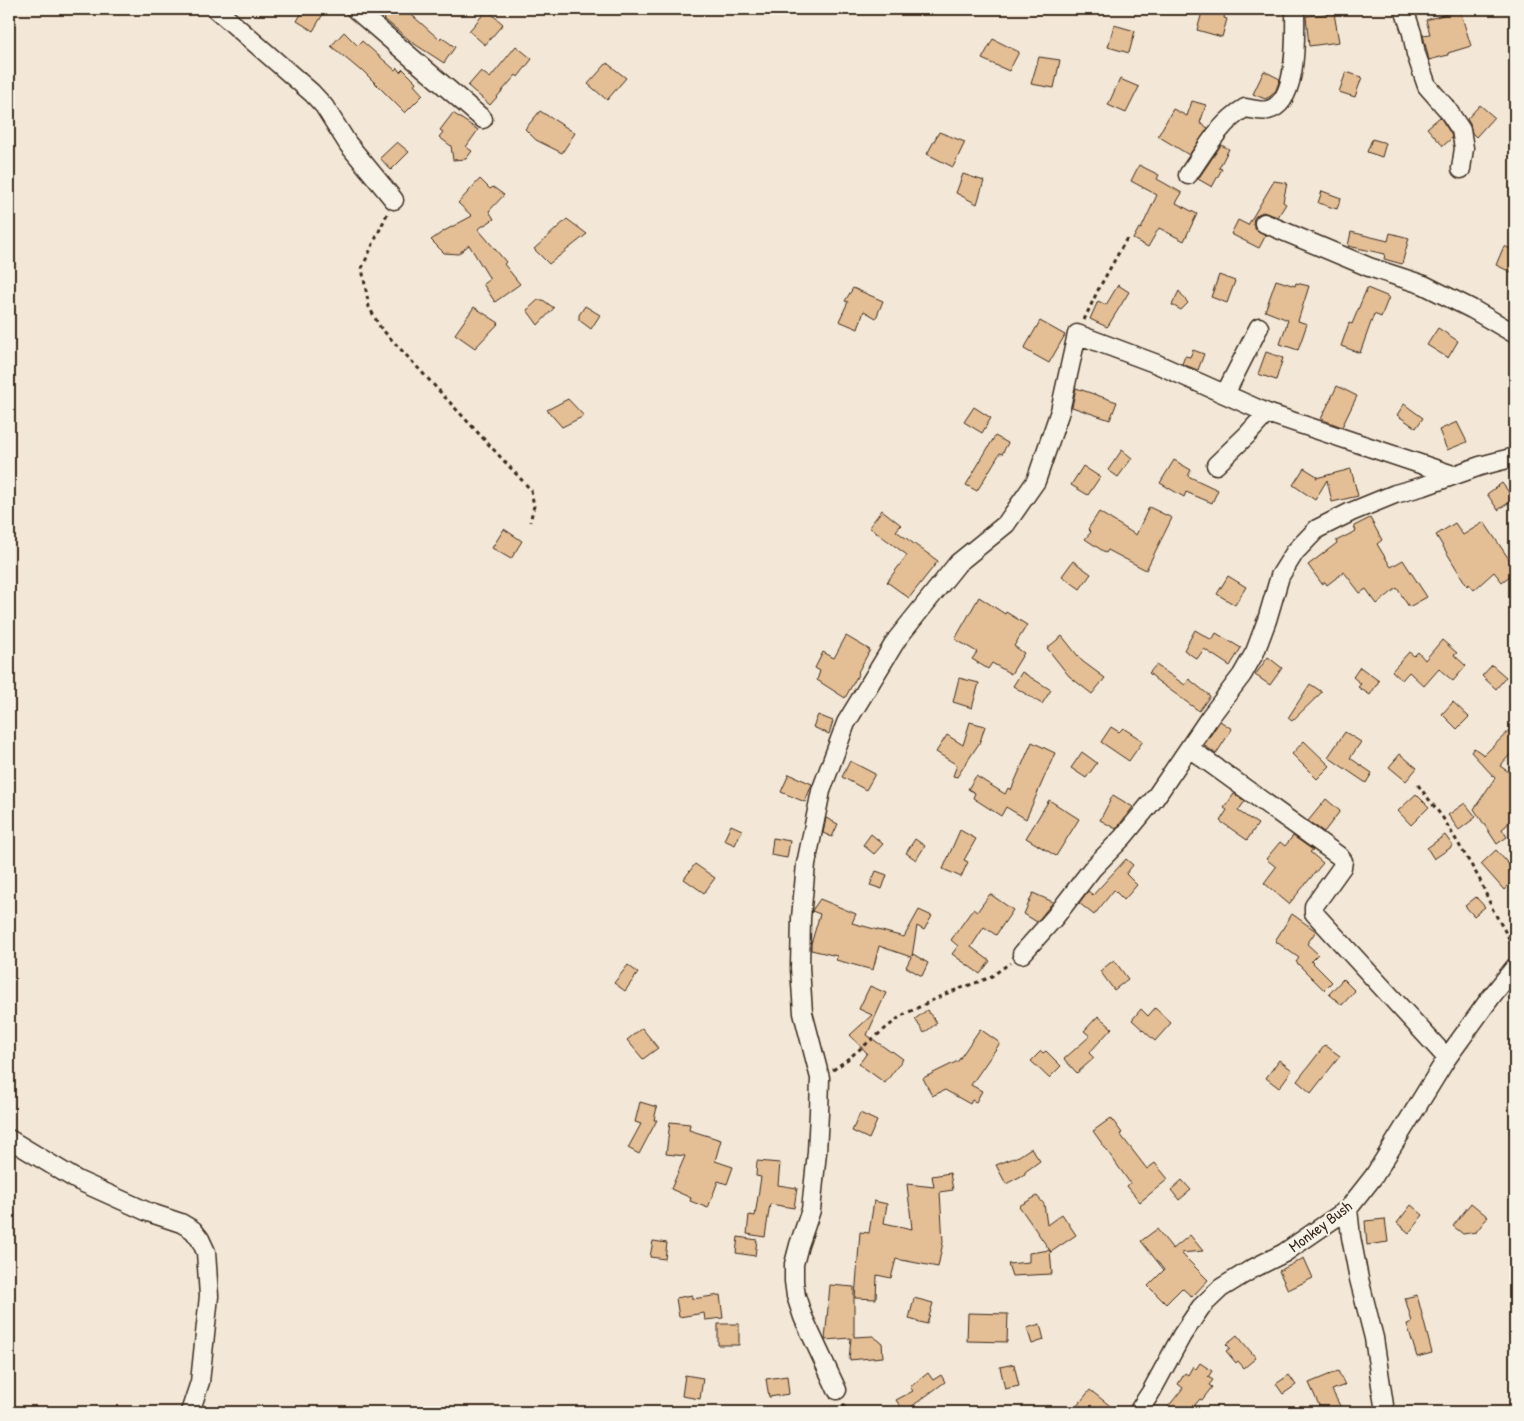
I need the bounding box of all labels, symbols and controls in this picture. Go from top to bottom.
street label: Monkey Bush [1284,1195,1356,1257]

